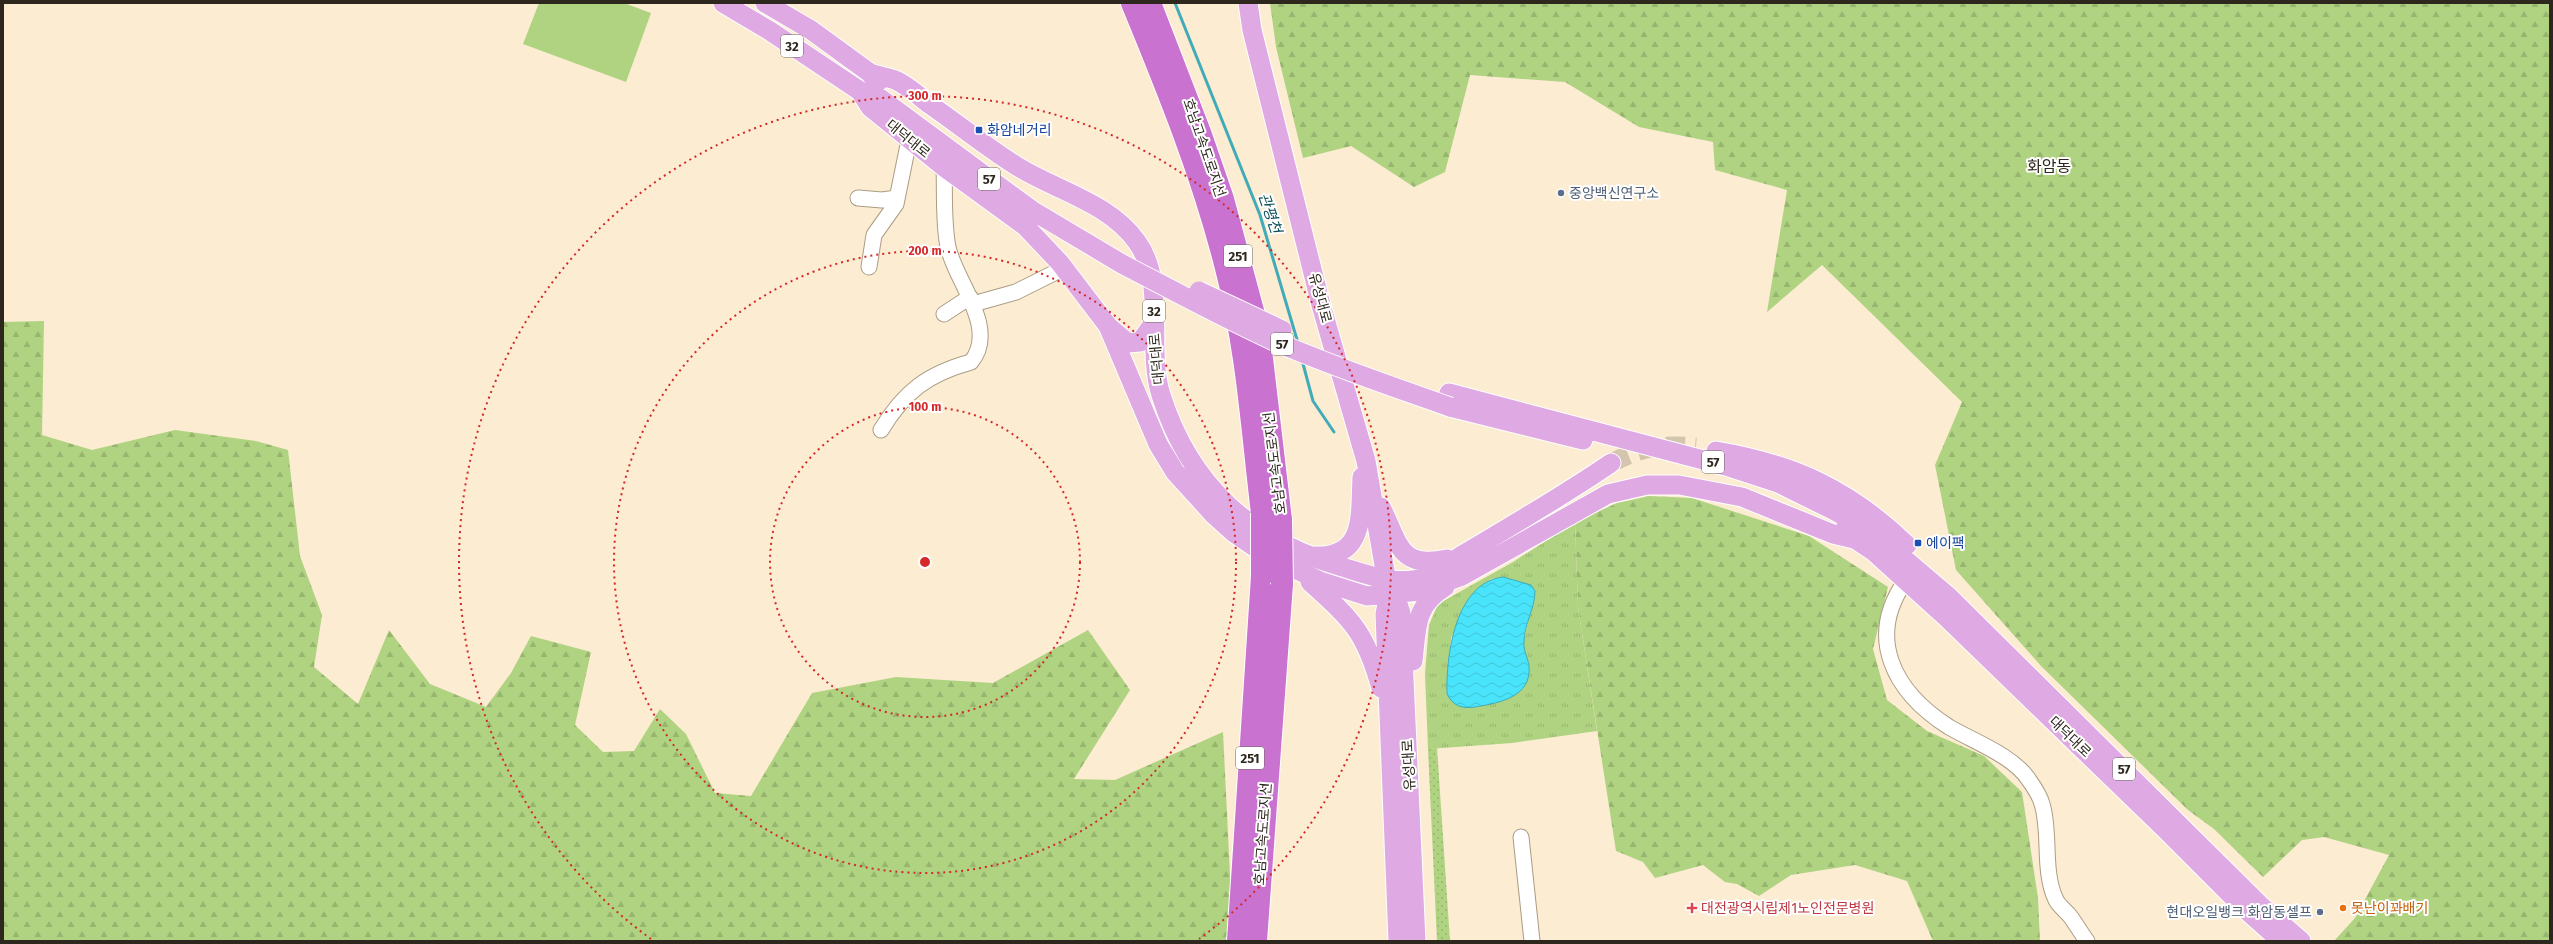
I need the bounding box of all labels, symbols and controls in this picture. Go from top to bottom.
road number: 32 [781,35,803,57]
text: 300 m [907,89,942,103]
street label: 호남고속도로지선 [1179,97,1229,199]
street label: 대덕대로 [883,116,933,162]
place label: 화암네거리 [987,122,1051,139]
marker: 화암네거리 [974,125,984,135]
district label: 화암동 [2027,157,2071,176]
road number: 57 [978,168,1000,190]
place label: 중앙백신연구소 [1569,185,1659,202]
marker: 중앙백신연구소 [1556,188,1566,198]
water label: 관평천 [1255,190,1286,238]
text: 200 m [908,244,942,258]
road number: 251 [1224,245,1252,267]
street label: 유성대로 [1305,271,1335,325]
road number: 32 [1143,300,1165,322]
street label: 대덕대로 [1146,332,1168,385]
road number: 57 [1271,333,1293,355]
text: 100 m [909,400,941,414]
street label: 호남고속도로지선 [1260,411,1290,515]
road number: 57 [1702,451,1724,473]
place label: 에이팩 [1926,535,1965,552]
marker: 에이팩 [1913,538,1923,548]
centre of rings [918,555,932,569]
street label: 대덕대로 [2046,713,2095,761]
street label: 유성대로 [1399,739,1419,791]
road number: 251 [1236,747,1264,769]
road number: 57 [2113,758,2135,780]
street label: 호남고속도로지선 [1251,782,1275,886]
place label: 대전광역시립제1노인전문병원 [1701,900,1875,917]
place label: 못난이꽈배기 [2351,900,2428,917]
marker: 대전광역시립제1노인전문병원 [1686,902,1698,914]
marker: 못난이꽈배기 [2338,903,2348,913]
place label: 현대오일뱅크 화암동셀프 [2167,904,2312,921]
marker: 현대오일뱅크 화암동셀프 [2315,907,2325,917]

